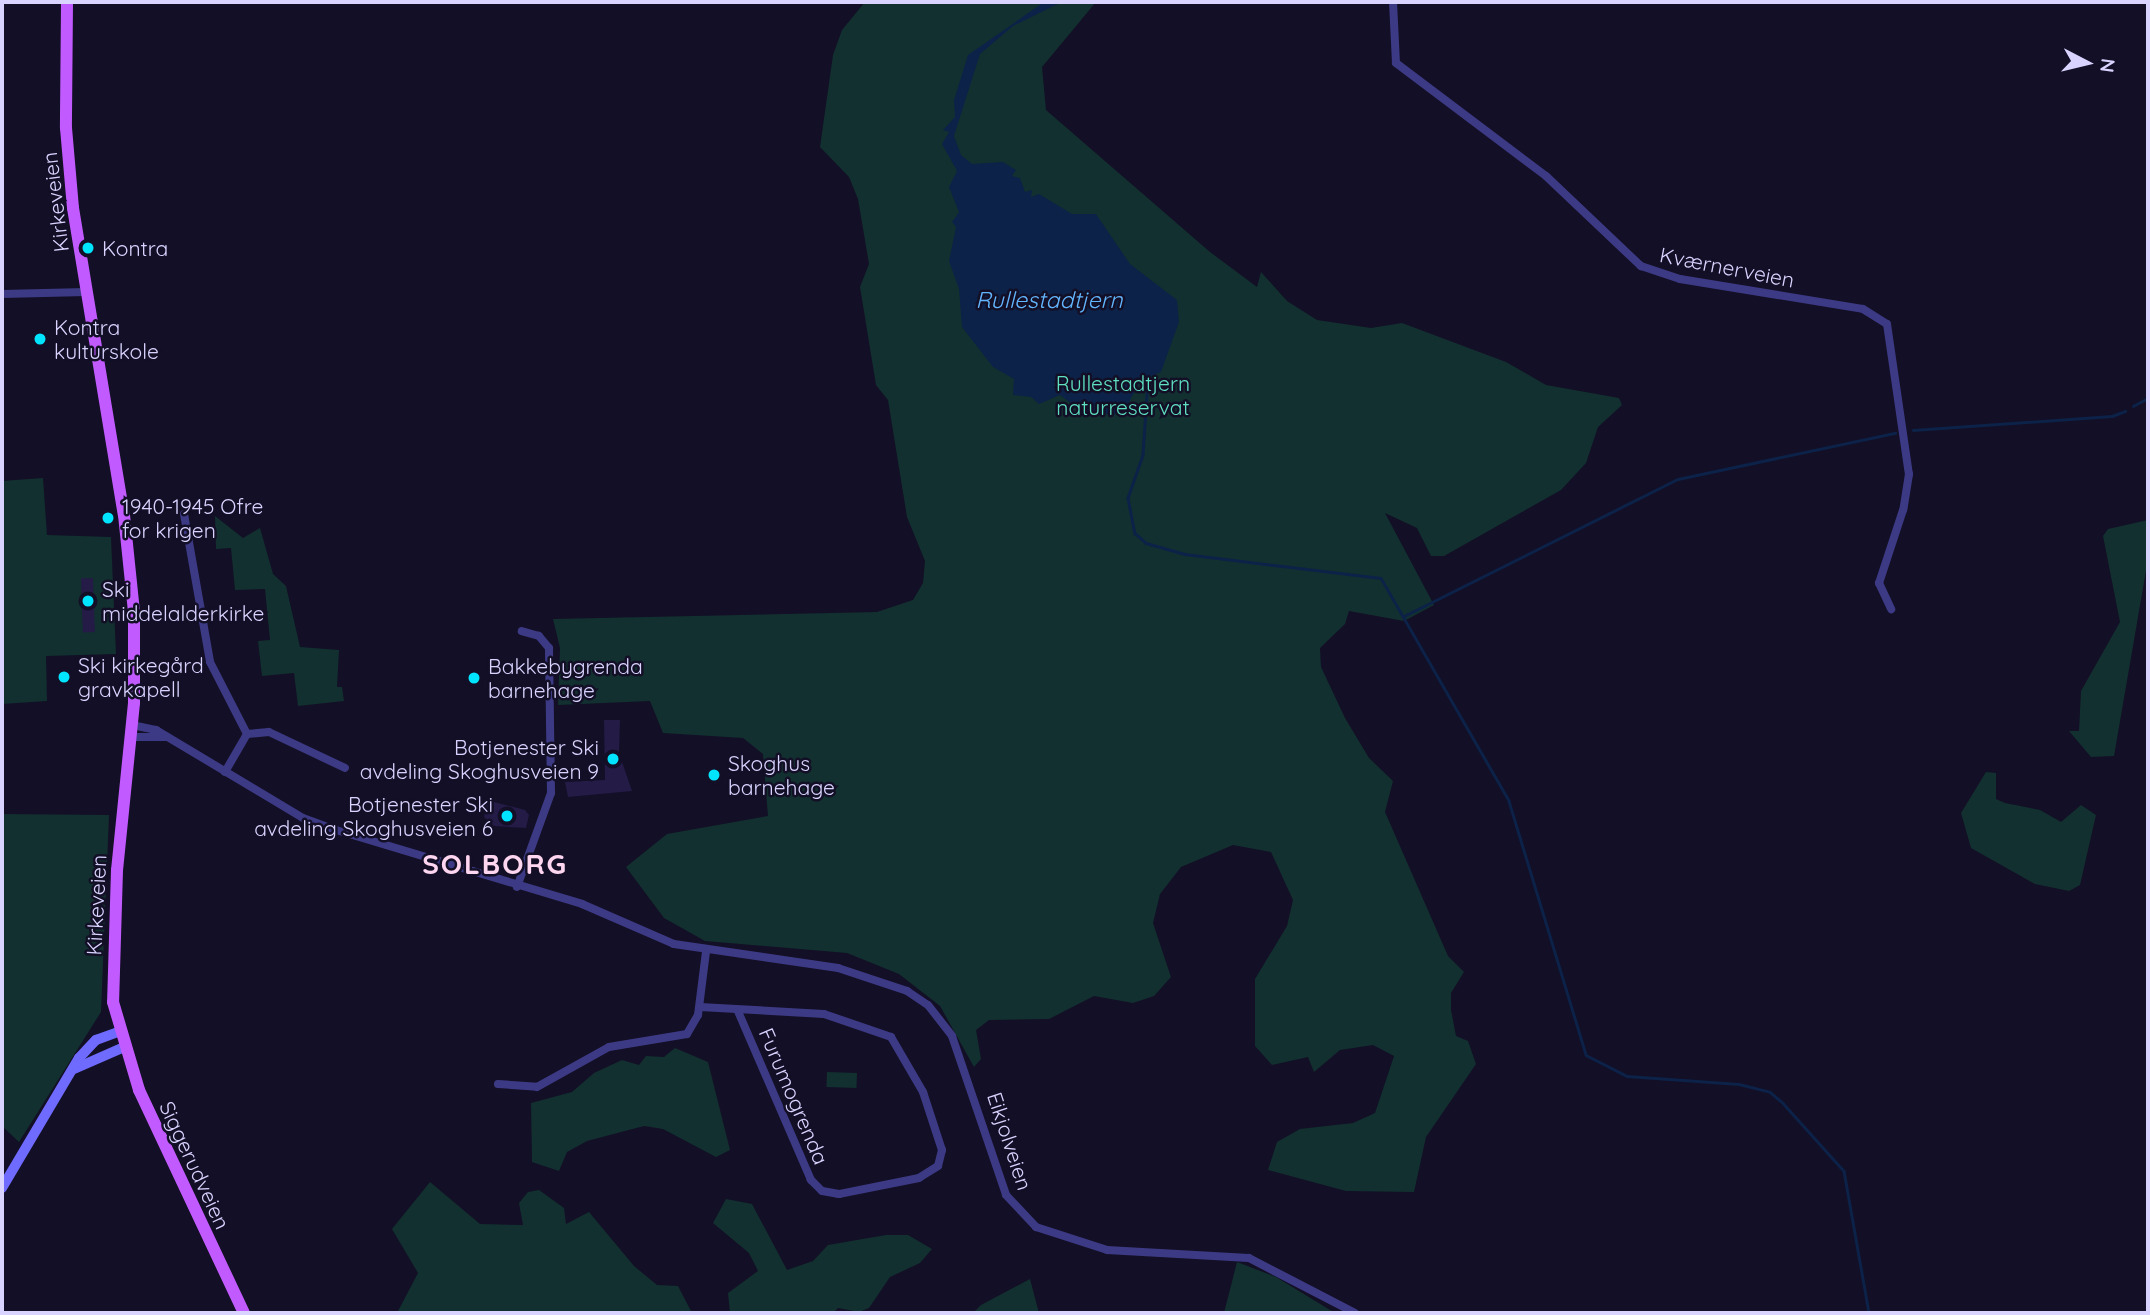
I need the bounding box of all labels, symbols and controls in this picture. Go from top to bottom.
north arrow [2052,28,2122,98]
text: N [2095,57,2121,74]
street label: Kirkeveien [36,151,74,253]
place label: Kontra [102,235,168,261]
marker: Kontra [80,240,96,256]
street label: Kværnerveien [1658,242,1796,292]
water label: Rullestadtjern [975,286,1123,314]
place label: Kontra kulturskole [54,314,159,364]
marker: Kontra kulturskole [32,331,48,347]
park label: Rullestadtjern naturreservat [1056,370,1190,420]
place label: 1940-1945 Ofre for krigen [122,493,263,543]
marker: 1940-1945 Ofre for krigen [100,510,116,526]
place label: Ski middelalderkirke [102,576,264,626]
marker: Ski middelalderkirke [80,593,96,609]
place label: Ski kirkegård gravkapell [78,652,204,702]
place label: Bakkebygrenda barnehage [488,653,643,703]
marker: Ski kirkegård gravkapell [56,669,72,685]
marker: Bakkebygrenda barnehage [466,670,482,686]
place label: Botjenester Ski avdeling Skoghusveien 9 [360,734,599,784]
place label: Skoghus barnehage [728,750,835,800]
marker: Botjenester Ski avdeling Skoghusveien 9 [605,751,621,767]
marker: Skoghus barnehage [706,767,722,783]
place label: Botjenester Ski avdeling Skoghusveien 6 [254,791,493,841]
marker: Botjenester Ski avdeling Skoghusveien 6 [499,808,515,824]
district label: SOLBORG [423,847,567,881]
street label: Kirkeveien [81,854,111,956]
street label: Furumogrenda [754,1024,834,1168]
street label: Eikjolveien [982,1089,1038,1193]
street label: Siggerudveien [154,1097,236,1233]

